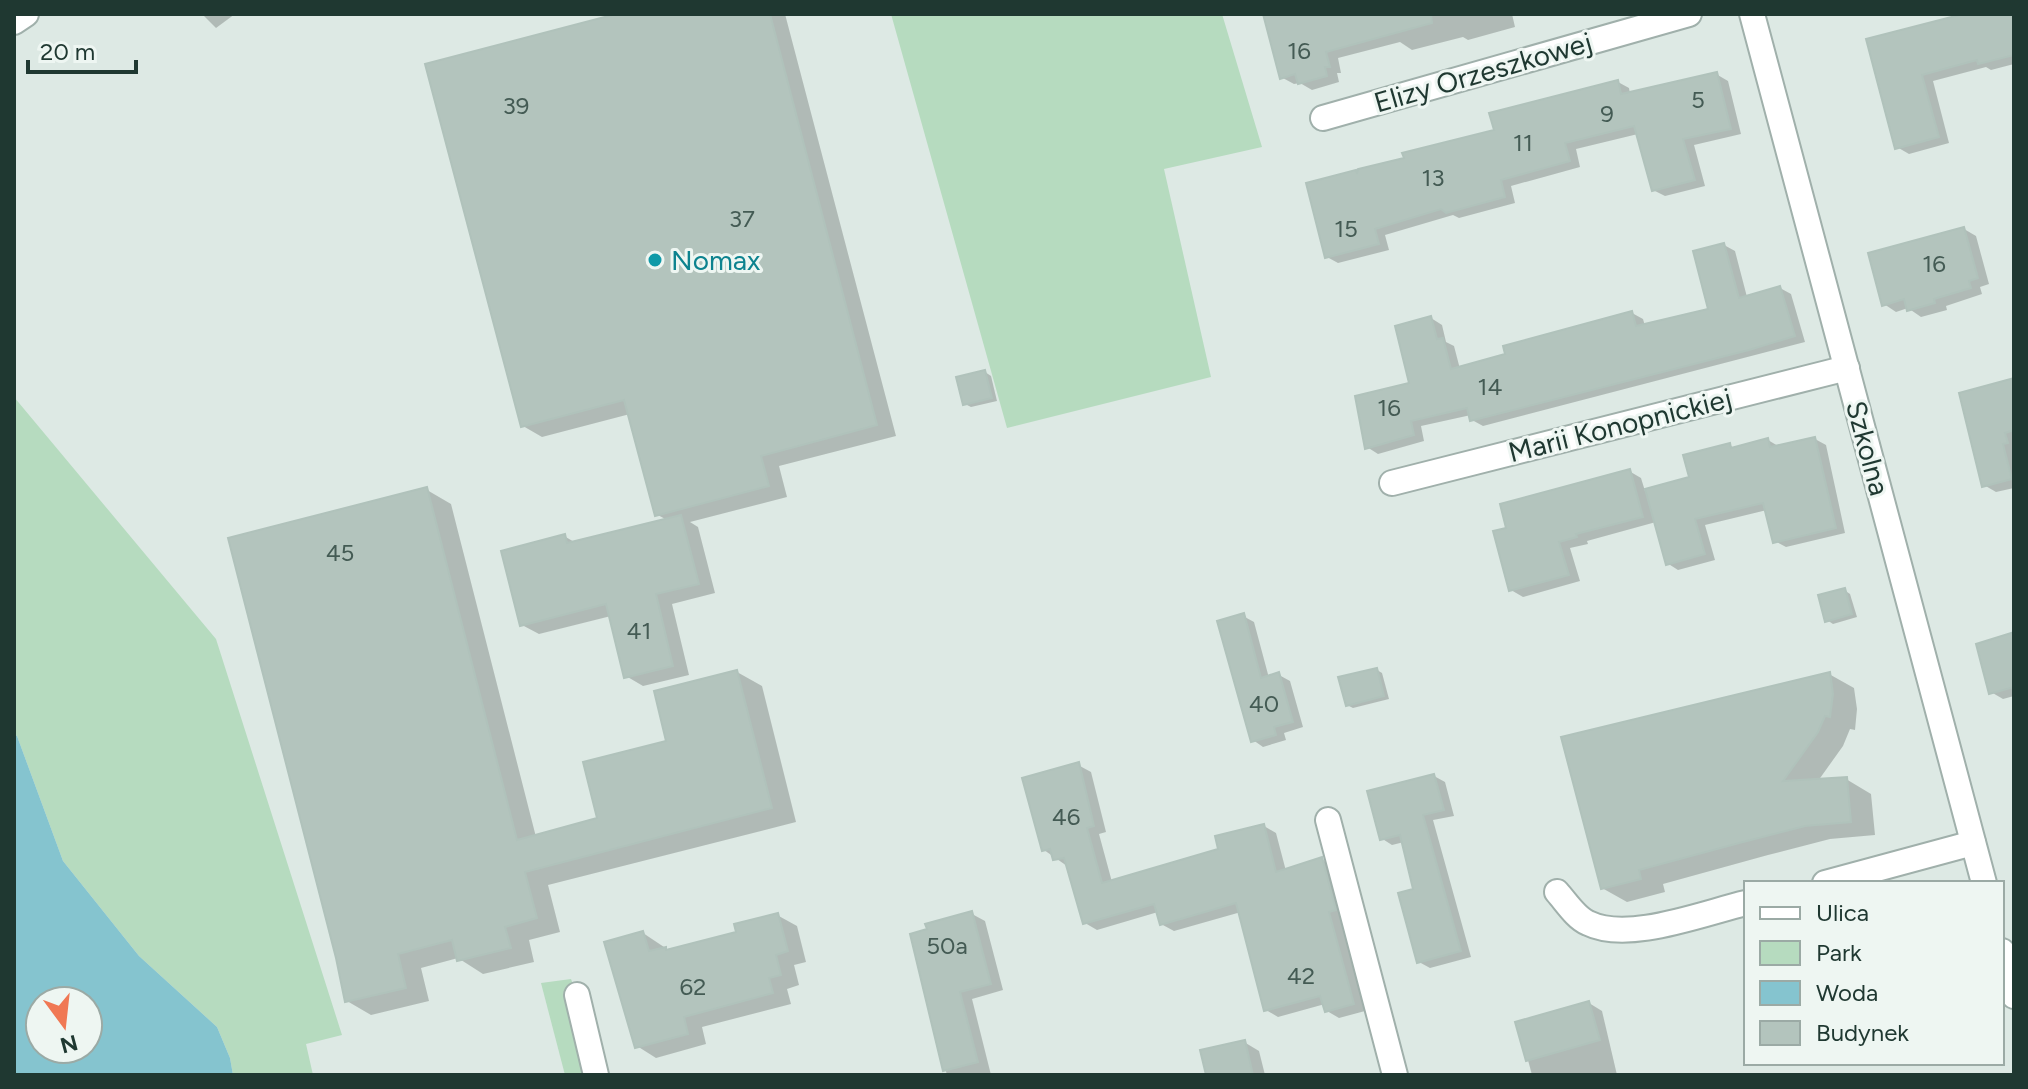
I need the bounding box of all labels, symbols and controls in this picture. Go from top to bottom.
scale bar [28,24,136,74]
street label: Elizy Orzeszkowej [1370,25,1596,119]
house number: 16 [1287,36,1311,65]
text: 20 m [40,37,95,66]
house number: 5 [1691,85,1705,114]
house number: 39 [503,91,529,120]
house number: 9 [1600,99,1614,128]
house number: 11 [1513,128,1533,157]
house number: 13 [1422,163,1444,192]
house number: 37 [729,204,755,233]
house number: 15 [1334,214,1358,243]
place label: Nomax [671,243,761,277]
house number: 16 [1922,249,1946,278]
marker: Nomax [646,251,664,269]
house number: 14 [1478,372,1502,401]
street label: Marii Konopnickiej [1505,381,1735,469]
house number: 16 [1377,393,1401,422]
street label: Szkolna [1839,397,1897,499]
house number: 45 [326,538,354,567]
house number: 41 [627,616,651,645]
house number: 40 [1249,689,1279,718]
house number: 46 [1052,802,1080,831]
legend [1744,881,2004,1065]
text: Ulica [1816,898,1869,927]
house number: 50a [926,931,968,960]
text: Park [1816,938,1862,967]
house number: 42 [1287,961,1315,990]
house number: 62 [680,972,707,1001]
text: Woda [1816,978,1878,1007]
north arrow [24,985,104,1065]
text: Budynek [1816,1018,1909,1047]
text: N [57,1029,81,1059]

